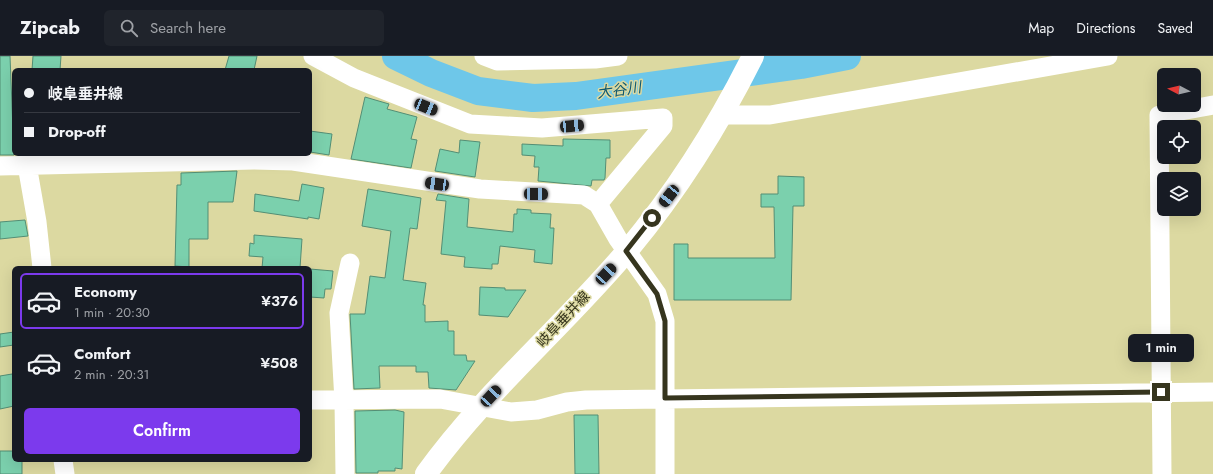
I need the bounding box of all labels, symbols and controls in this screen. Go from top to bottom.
search box [104,10,384,46]
text: Zipcab [20,14,80,41]
icon: search [118,17,140,39]
text: Search here [150,17,226,39]
text: Map [1028,18,1054,38]
text: Directions [1076,18,1136,38]
text: Saved [1158,18,1193,38]
north arrow [1157,68,1201,112]
map controls [1157,68,1201,216]
water label: 大谷川 [595,76,645,104]
text: 岐阜垂井線 [48,83,123,105]
car [413,97,439,117]
car [560,119,584,133]
button: locate [1157,120,1201,164]
text: Drop-off [48,121,106,143]
button: layers [1157,172,1201,216]
car [424,176,450,192]
car [657,183,681,209]
car [524,188,548,200]
route start [643,209,661,227]
car [593,261,619,287]
text: Economy [74,281,137,303]
icon: car [26,283,62,319]
street label: 岐阜垂井線 [532,287,594,351]
text: ¥376 [261,290,298,312]
text: 1 min · 20:30 [74,303,150,322]
callout: 1 min [1128,334,1194,362]
text: 1 min [1145,338,1177,357]
text: Comfort [74,343,131,365]
icon: car [26,345,62,381]
text: ¥508 [260,352,298,374]
text: 2 min · 20:31 [74,365,149,384]
car [478,383,504,409]
route end [1152,383,1170,401]
button: Confirm [24,408,300,454]

